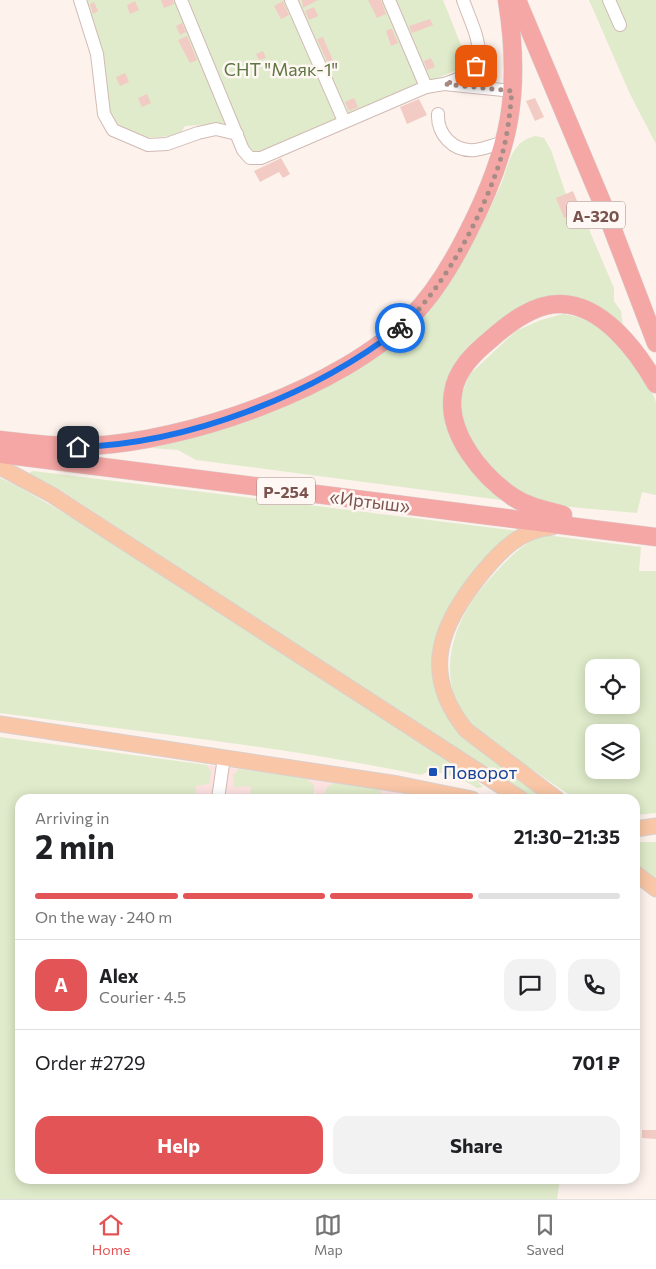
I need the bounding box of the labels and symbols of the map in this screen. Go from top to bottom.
pin [455,45,497,87]
park label: СНТ "Маяк-1" [224,58,338,80]
road number: А-320 [567,202,625,228]
courier [375,303,425,353]
pin [57,426,99,468]
road number: Р-254 [257,478,315,504]
street label: «Иртыш» [329,485,411,517]
place label: Поворот [443,761,518,783]
marker: Поворот [427,766,439,778]

